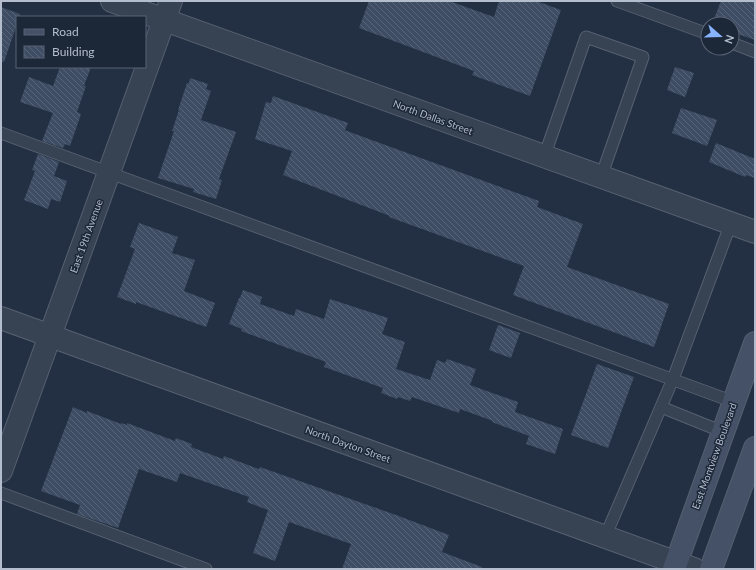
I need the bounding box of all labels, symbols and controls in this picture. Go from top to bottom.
legend [16,16,146,68]
north arrow [700,16,740,56]
text: Road [52,24,79,39]
text: N [722,33,737,46]
text: Building [52,44,95,59]
street label: North Dallas Street [392,97,475,137]
street label: East 19th Avenue [67,198,105,274]
street label: East Montview Boulevard [689,401,739,511]
street label: North Dayton Street [304,423,393,465]

